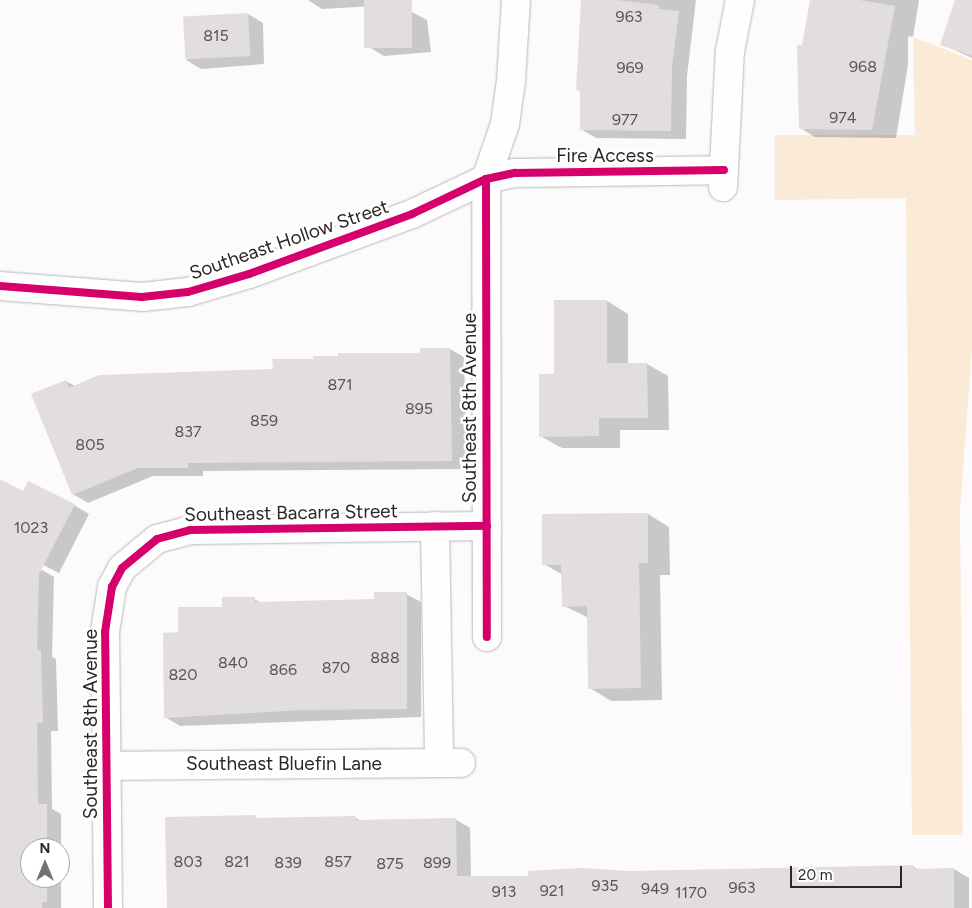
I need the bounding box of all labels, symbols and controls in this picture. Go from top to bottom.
house number: 963 [616,7,642,27]
house number: 815 [203,26,229,46]
house number: 968 [849,57,877,77]
house number: 969 [616,58,644,78]
house number: 974 [829,108,857,128]
house number: 977 [612,110,638,130]
street label: Fire Access [556,145,654,167]
street label: Southeast Hollow Street [186,195,392,285]
street label: Southeast 8th Avenue [459,313,481,503]
house number: 871 [327,375,353,395]
house number: 895 [405,399,433,419]
house number: 859 [250,411,278,431]
house number: 837 [174,422,202,442]
house number: 805 [75,435,105,455]
street label: Southeast Bacarra Street [184,500,398,526]
house number: 1023 [14,518,48,538]
street label: Southeast 8th Avenue [80,629,102,819]
house number: 888 [370,648,400,668]
house number: 840 [218,653,248,673]
house number: 870 [322,658,350,678]
house number: 866 [269,660,297,680]
house number: 820 [168,665,198,685]
street label: Southeast Bluefin Lane [186,753,382,775]
north arrow [20,838,70,888]
text: N [40,840,50,857]
house number: 803 [174,852,202,872]
house number: 821 [224,852,250,872]
house number: 857 [324,852,352,872]
house number: 839 [274,853,302,873]
house number: 899 [423,853,451,873]
house number: 875 [376,854,404,874]
scale bar [792,856,904,888]
text: 20 m [798,866,832,884]
house number: 935 [592,876,618,896]
house number: 963 [729,878,755,898]
house number: 949 [641,879,669,899]
house number: 921 [540,881,564,901]
house number: 913 [492,882,516,902]
house number: 1170 [675,883,707,903]

